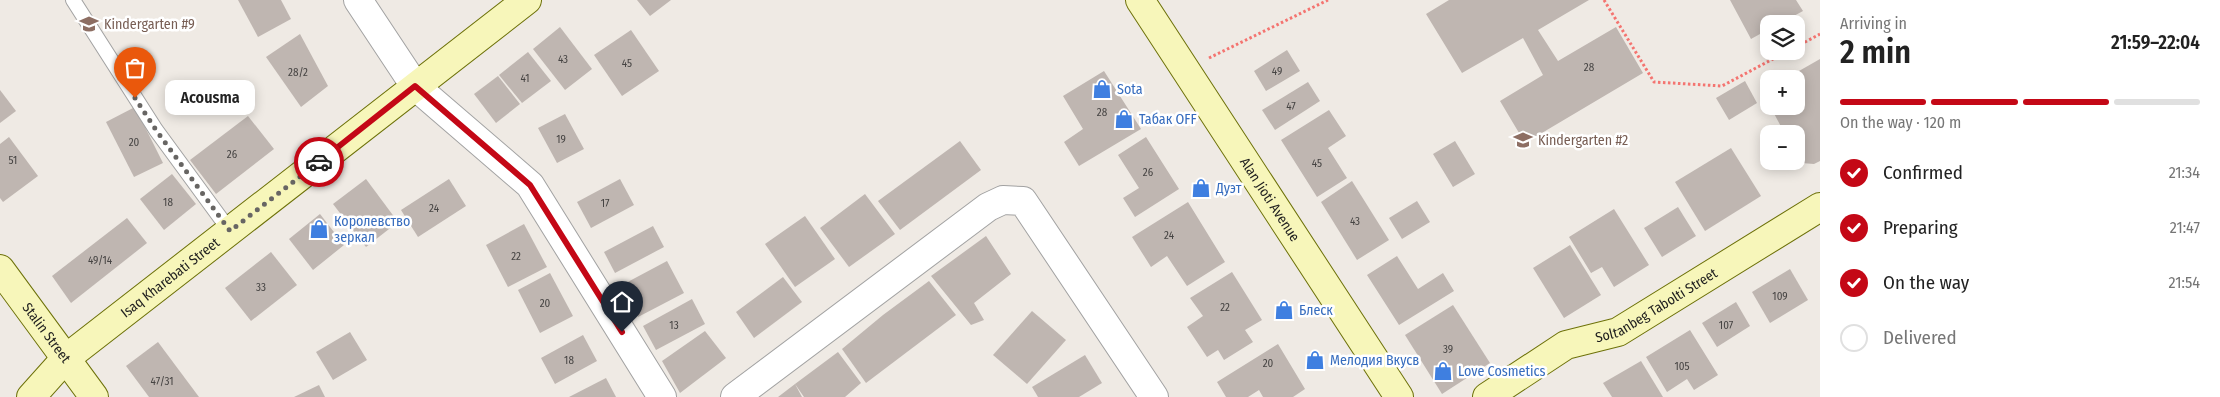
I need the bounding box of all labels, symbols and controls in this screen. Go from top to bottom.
school or university icon: Kindergarten #9 [78,13,100,35]
text: Arriving in [1840,14,1907,33]
map controls [1760,15,1805,170]
button: layers [1760,15,1805,60]
place label: Kindergarten #9 [104,16,195,33]
text: 21:59–22:04 [2111,31,2200,54]
text: 2 min [1840,33,1911,71]
pin [114,47,156,98]
house number: 43 [558,53,568,66]
icon: bag [121,54,149,82]
house number: 45 [622,57,632,70]
house number: 28 [1584,61,1595,74]
house number: 49 [1272,65,1282,78]
house number: 28/2 [288,66,308,79]
button: + [1760,70,1805,115]
house number: 41 [520,72,530,85]
shop icon: Sota [1091,78,1113,100]
callout: Acousma [165,80,255,116]
place label: Sota [1117,81,1143,98]
text: Acousma [180,88,240,107]
house number: 47 [1286,100,1296,113]
house number: 28 [1097,106,1108,119]
shop icon: Табак OFF [1113,108,1135,130]
place label: Табак OFF [1139,111,1197,128]
text: On the way · 120 m [1840,113,1961,132]
button: − [1760,125,1805,170]
school or university icon: Kindergarten #2 [1512,129,1534,151]
place label: Kindergarten #2 [1538,132,1628,149]
house number: 19 [556,133,566,146]
house number: 20 [129,136,140,149]
courier [294,137,344,187]
house number: 26 [227,148,238,161]
icon: car [305,148,333,176]
house number: 51 [9,154,17,167]
street label: Alan Jioti Avenue [1236,154,1304,245]
house number: 45 [1312,157,1322,170]
icon: check [1840,159,1868,187]
text: Confirmed [1883,161,1963,184]
text: 21:34 [2169,163,2200,182]
house number: 26 [1143,166,1154,179]
shop icon: Дуэт [1190,177,1212,199]
place label: Дуэт [1215,180,1242,197]
house number: 18 [163,196,173,209]
house number: 17 [601,197,610,210]
house number: 24 [429,202,440,215]
place label: Королевство зеркал [334,213,410,246]
icon: check [1840,214,1868,242]
house number: 43 [1350,215,1360,228]
text: Preparing [1883,216,1958,239]
shop icon: Королевство зеркал [308,218,330,240]
text: 21:47 [2170,218,2200,237]
house number: 24 [1164,229,1175,242]
street label: Isaq Kharebati Street [117,233,223,321]
house number: 22 [511,250,521,263]
house number: 49/14 [88,254,113,267]
street label: Soltanbeg Tabolti Street [1593,264,1721,346]
icon: check [1840,269,1868,297]
text: On the way [1883,271,1969,294]
text: 21:54 [2169,273,2200,292]
house number: 33 [256,281,266,294]
pin [601,281,643,332]
icon: home [608,288,636,316]
house number: 109 [1772,290,1788,303]
house number: 20 [540,297,551,310]
street label: Stalin Street [19,299,75,366]
shop icon: Блеск [1273,299,1295,321]
house number: 22 [1220,301,1230,314]
place label: Блеск [1299,302,1333,319]
house number: 13 [669,319,679,332]
house number: 107 [1719,319,1734,332]
text: Delivered [1883,326,1957,349]
house number: 39 [1443,343,1453,356]
shop icon: Мелодия Вкусв [1304,349,1326,371]
place label: Мелодия Вкусв [1330,352,1419,369]
house number: 18 [564,354,574,367]
house number: 20 [1263,357,1274,370]
shop icon: Love Cosmetics [1432,360,1454,382]
house number: 105 [1674,360,1690,373]
place label: Love Cosmetics [1458,363,1546,380]
house number: 47/31 [151,375,173,388]

